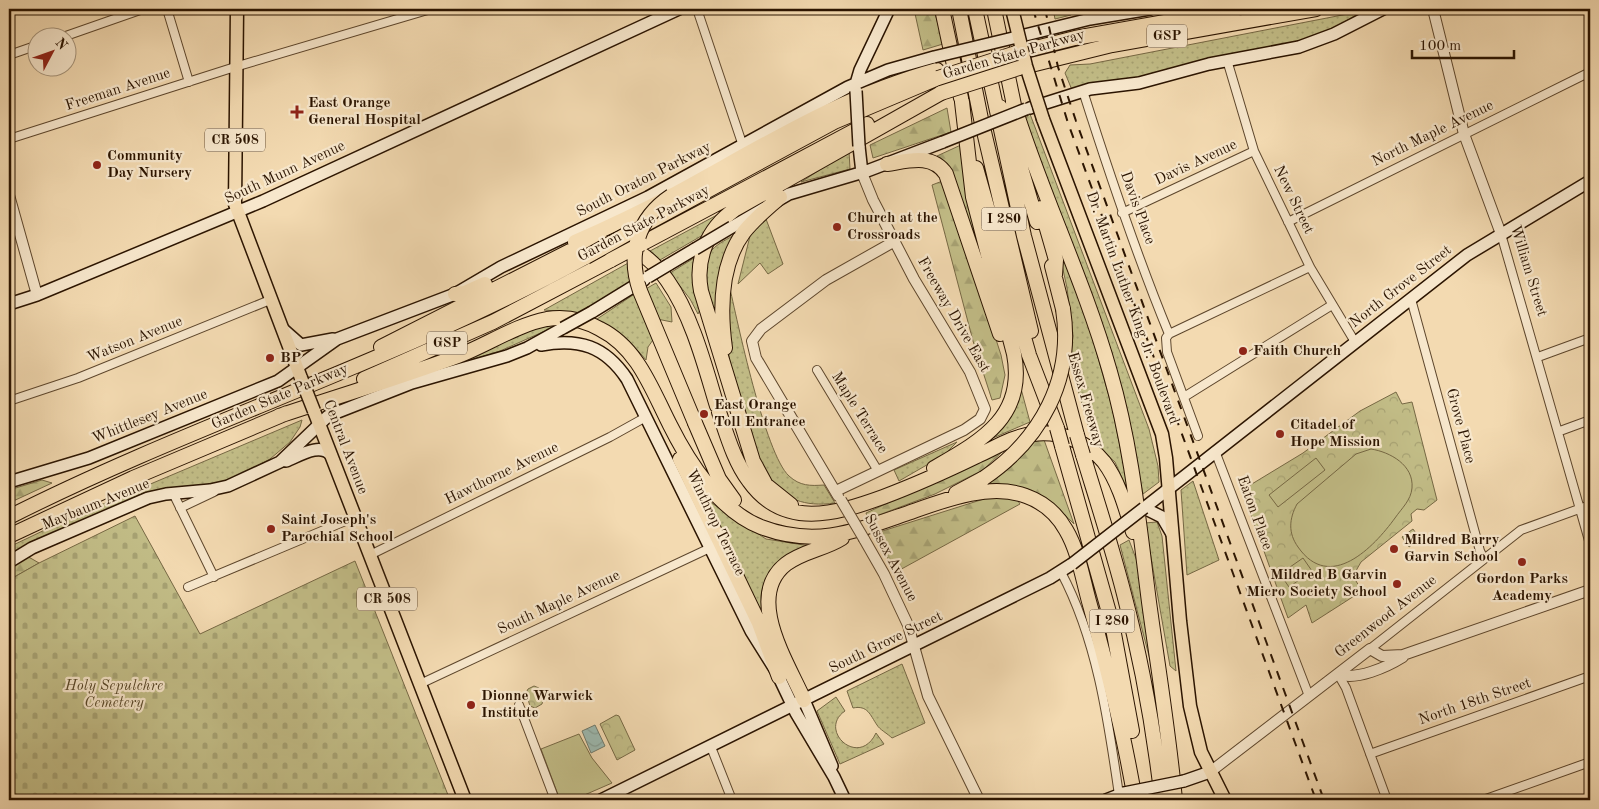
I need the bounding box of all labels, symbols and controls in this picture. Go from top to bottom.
road number: GSP [1147,24,1187,48]
north arrow [28,28,78,78]
street label: Garden State Parkway [941,28,1087,82]
scale bar [1412,28,1514,60]
text: N [52,35,70,53]
text: 100 m [1419,39,1461,54]
street label: Freeman Avenue [64,66,172,114]
place label: East Orange General Hospital [308,96,421,128]
street label: North Maple Avenue [1370,98,1496,170]
marker: East Orange General Hospital [290,105,304,119]
road number: CR 508 [205,128,265,152]
street label: Davis Avenue [1153,137,1240,189]
street label: South Munn Avenue [222,138,348,207]
street label: South Oraton Parkway [574,140,714,220]
place label: Community Day Nursery [107,149,192,181]
marker: Community Day Nursery [91,159,103,171]
street label: New Street [1270,163,1316,237]
street label: Davis Place [1117,170,1157,247]
street label: Garden State Parkway [576,183,712,265]
street label: Dr. Martin Luther King Jr. Boulevard [1083,189,1181,427]
road number: I 280 [982,208,1026,230]
place label: Church at the Crossroads [847,211,938,243]
marker: Church at the Crossroads [831,221,843,233]
street label: William Street [1507,223,1549,319]
street label: North Grove Street [1347,243,1455,331]
street label: Freeway Drive East [914,255,992,375]
street label: Watson Avenue [85,314,185,366]
road number: GSP [427,332,467,354]
place label: Faith Church [1253,344,1341,359]
marker: Faith Church [1237,345,1249,357]
place label: BP [280,351,301,366]
street label: Essex Freeway [1064,351,1106,450]
marker: BP [264,352,276,364]
street label: Garden State Parkway [209,361,351,433]
street label: Maple Terrace [828,370,890,456]
street label: Whittlesey Avenue [90,387,210,447]
street label: Grove Place [1443,387,1477,465]
street label: Central Avenue [320,398,370,496]
place label: East Orange Toll Entrance [714,398,806,430]
marker: East Orange Toll Entrance [698,408,710,420]
place label: Citadel of Hope Mission [1290,418,1380,450]
marker: Citadel of Hope Mission [1274,428,1286,440]
street label: Hawthorne Avenue [443,440,561,508]
street label: Winthrop Terrace [683,467,747,579]
street label: Eaton Place [1234,474,1274,552]
street label: Maybaum Avenue [40,477,152,533]
street label: Sussex Avenue [861,512,919,604]
place label: Saint Joseph's Parochial School [281,513,394,545]
marker: Saint Joseph's Parochial School [265,523,277,535]
place label: Mildred Barry Garvin School [1404,533,1500,565]
marker: Mildred Barry Garvin School [1388,543,1400,555]
marker: Gordon Parks Academy [1516,556,1528,568]
street label: South Maple Avenue [496,568,622,638]
place label: Mildred B Garvin Micro Society School [1247,568,1387,600]
place label: Gordon Parks Academy [1476,572,1568,604]
street label: Greenwood Avenue [1332,573,1440,661]
marker: Mildred B Garvin Micro Society School [1391,578,1403,590]
road number: CR 508 [357,588,417,610]
street label: South Grove Street [827,609,945,677]
road number: I 280 [1090,610,1134,632]
street label: North 18th Street [1417,676,1533,728]
park label: Holy Sepulchre Cemetery [64,679,163,711]
place label: Dionne Warwick Institute [481,689,594,721]
marker: Dionne Warwick Institute [465,699,477,711]

